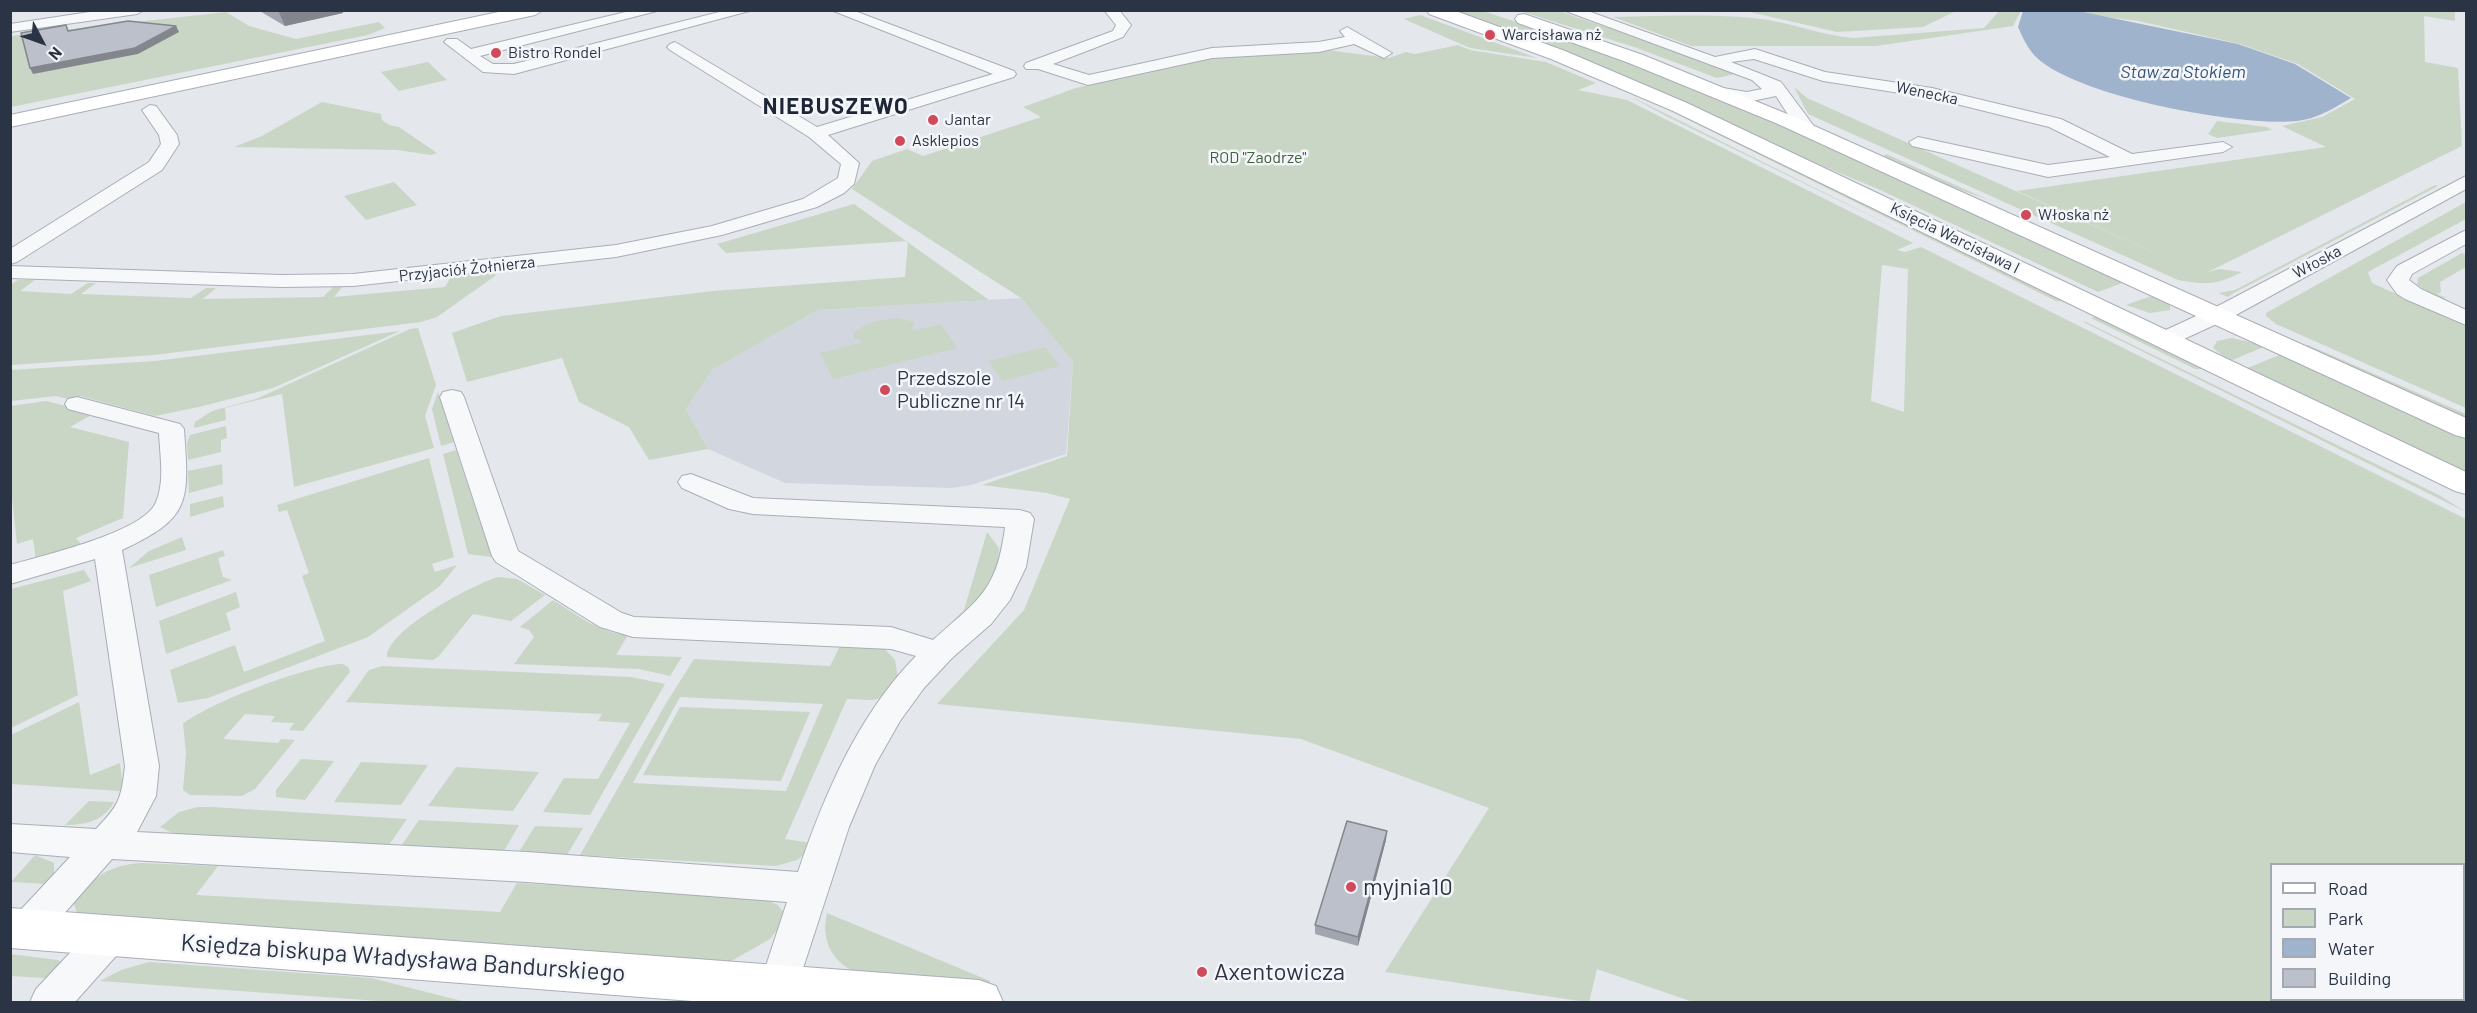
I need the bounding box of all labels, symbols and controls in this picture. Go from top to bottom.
north arrow [12,12,72,72]
place label: Warcisława nż [1502,25,1601,45]
marker: Warcisława nż [1483,28,1497,42]
place label: Bistro Rondel [508,43,601,63]
text: N [45,44,67,64]
marker: Bistro Rondel [489,46,503,60]
water label: Staw za Stokiem [2120,61,2246,83]
street label: Wenecka [1894,77,1960,109]
district label: NIEBUSZEWO [763,94,909,120]
place label: Jantar [945,110,991,130]
marker: Jantar [926,113,940,127]
place label: Asklepios [912,131,979,151]
marker: Asklepios [893,134,907,148]
park label: ROD "Zaodrze" [1210,148,1306,168]
street label: Księcia Warcisława I [1887,198,2023,278]
place label: Włoska nż [2038,205,2109,225]
marker: Włoska nż [2019,208,2033,222]
street label: Włoska [2290,241,2344,283]
street label: Przyjaciół Żołnierza [398,252,536,286]
place label: Przedszole Publiczne nr 14 [897,366,1025,413]
marker: Przedszole Publiczne nr 14 [878,383,892,397]
legend [2270,863,2465,1001]
place label: myjnia10 [1363,873,1453,901]
text: Road [2328,877,2368,899]
marker: myjnia10 [1344,880,1358,894]
text: Park [2328,907,2363,929]
street label: Księdza biskupa Władysława Bandurskiego [180,928,626,988]
text: Water [2328,937,2375,959]
place label: Axentowicza [1214,958,1345,986]
marker: Axentowicza [1195,965,1209,979]
text: Building [2328,967,2391,989]

